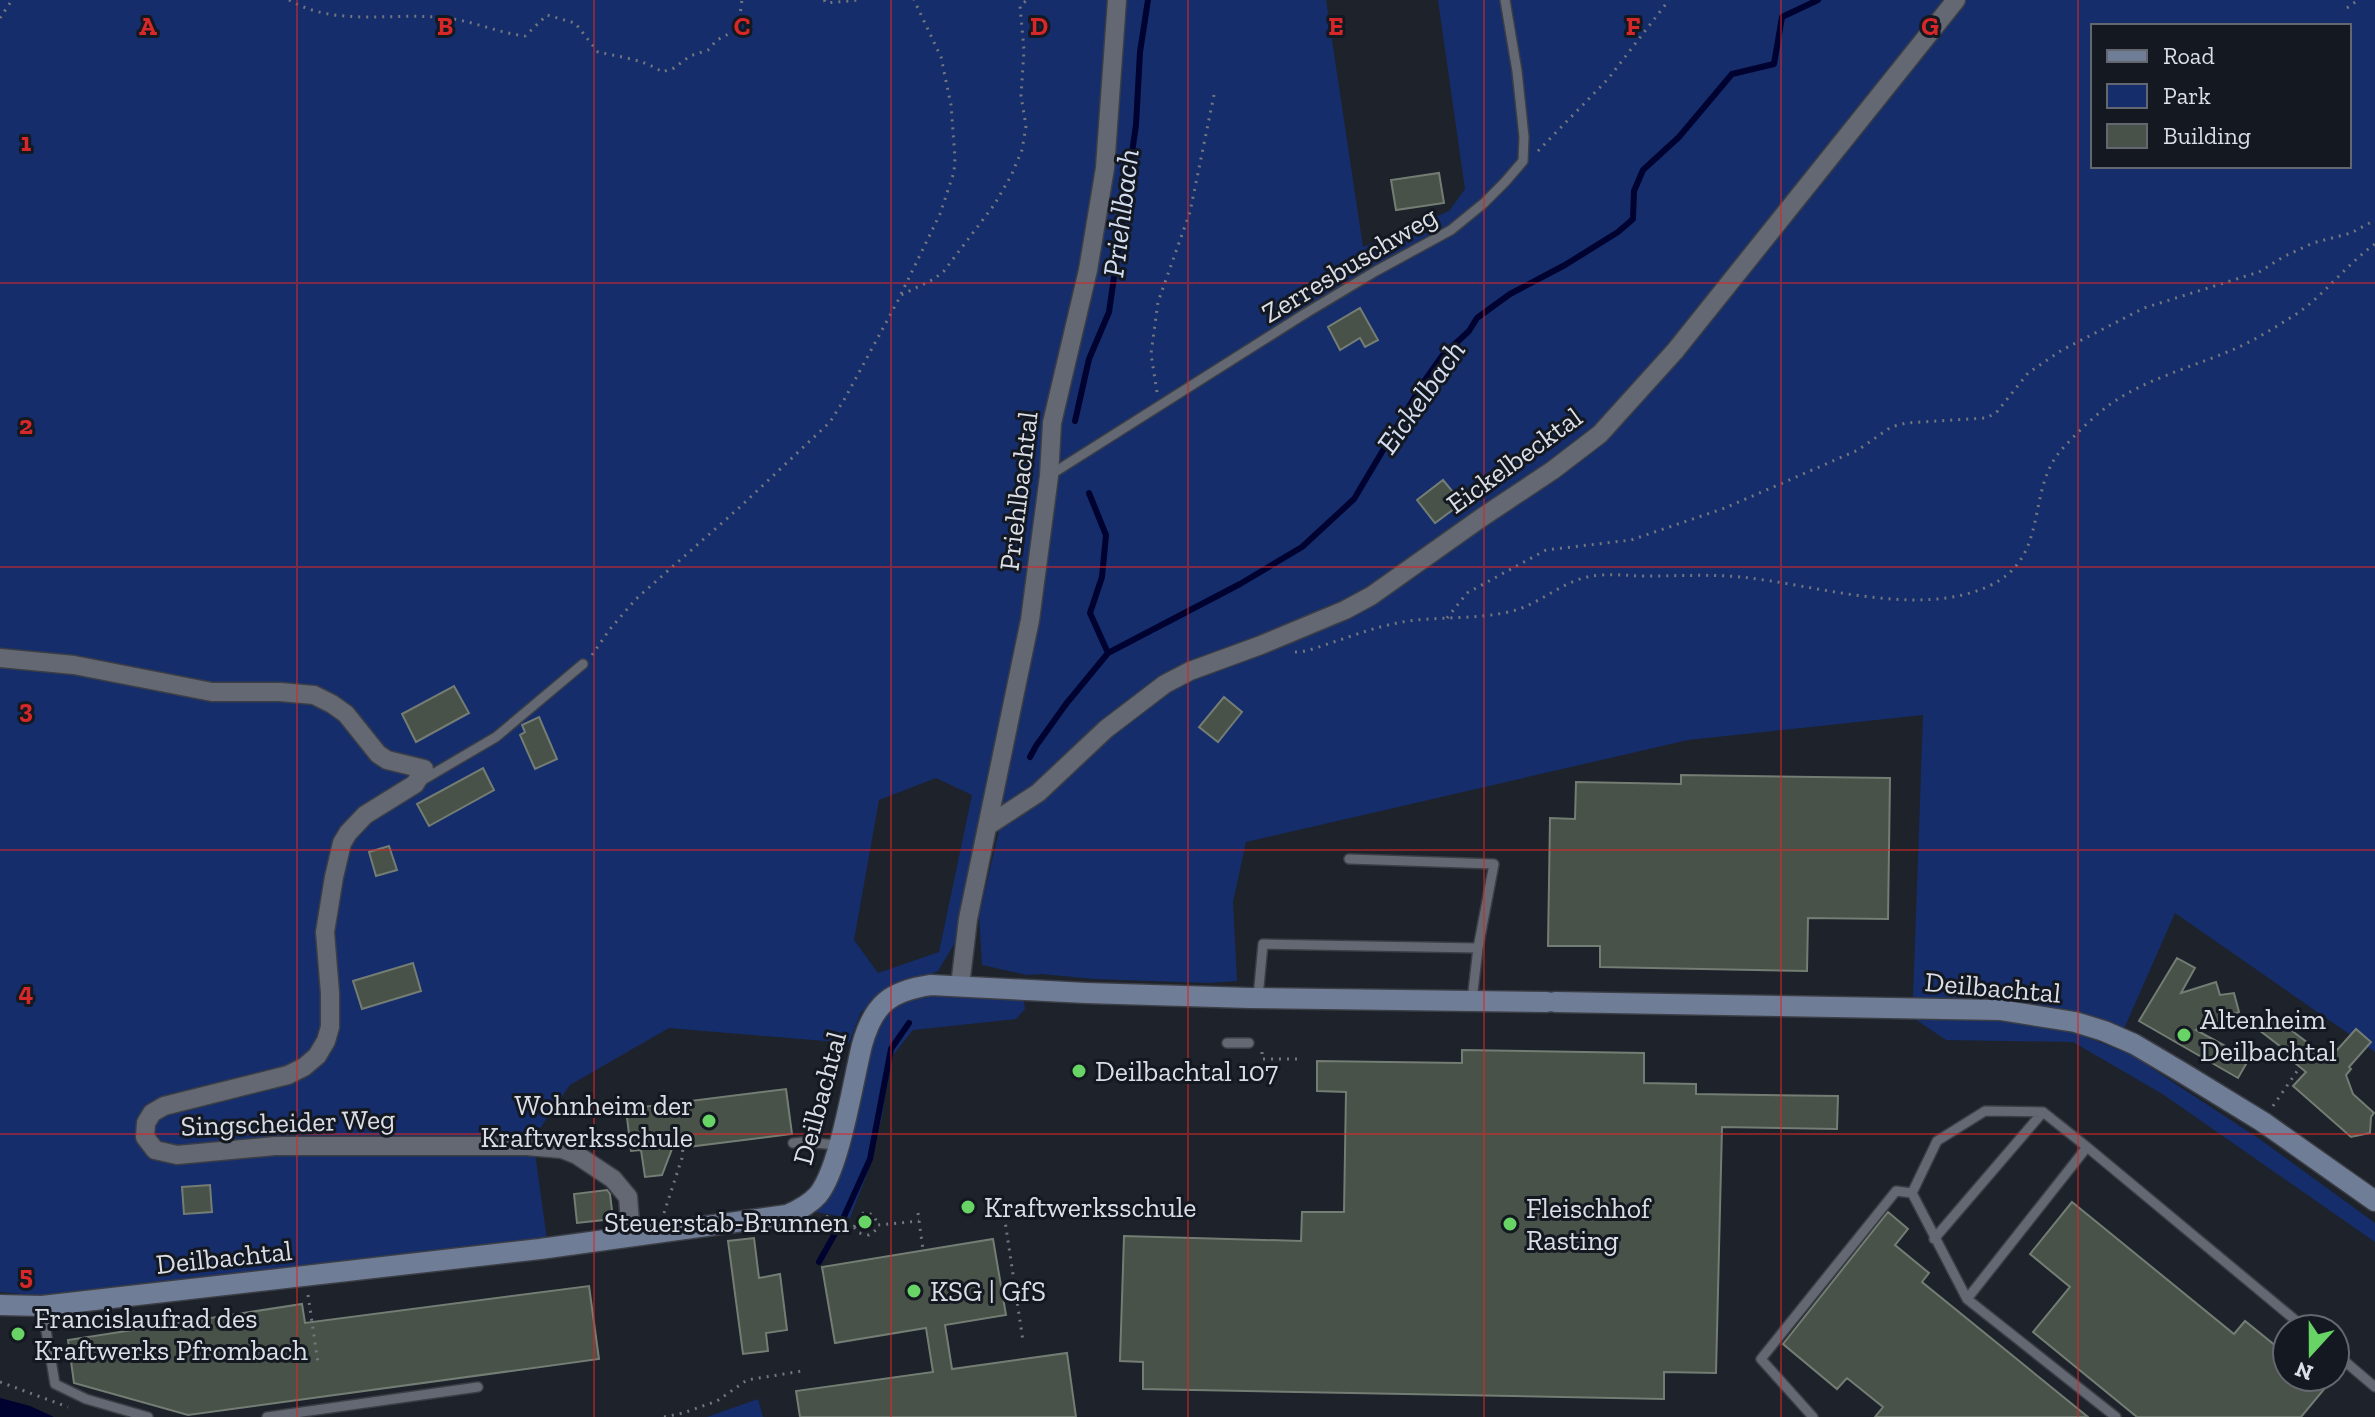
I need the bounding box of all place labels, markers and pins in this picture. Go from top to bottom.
place label: Altenheim Deilbachtal [2200,1003,2337,1068]
marker: Altenheim Deilbachtal [2175,1026,2193,1044]
place label: Deilbachtal 107 [1095,1055,1278,1088]
marker: Deilbachtal 107 [1070,1062,1088,1080]
place label: Wohnheim der Kraftwerksschule [481,1089,693,1154]
marker: Wohnheim der Kraftwerksschule [700,1112,718,1130]
place label: Kraftwerksschule [984,1191,1197,1224]
place label: Fleischhof Rasting [1526,1192,1652,1257]
marker: Kraftwerksschule [959,1198,977,1216]
place label: Steuerstab-Brunnen [604,1206,849,1239]
marker: Steuerstab-Brunnen [856,1213,874,1231]
marker: Fleischhof Rasting [1501,1215,1519,1233]
place label: KSG | GfS [930,1275,1046,1308]
marker: KSG | GfS [905,1282,923,1300]
place label: Francislaufrad des Kraftwerks Pfrombach [34,1302,308,1367]
marker: Francislaufrad des Kraftwerks Pfrombach [9,1325,27,1343]

